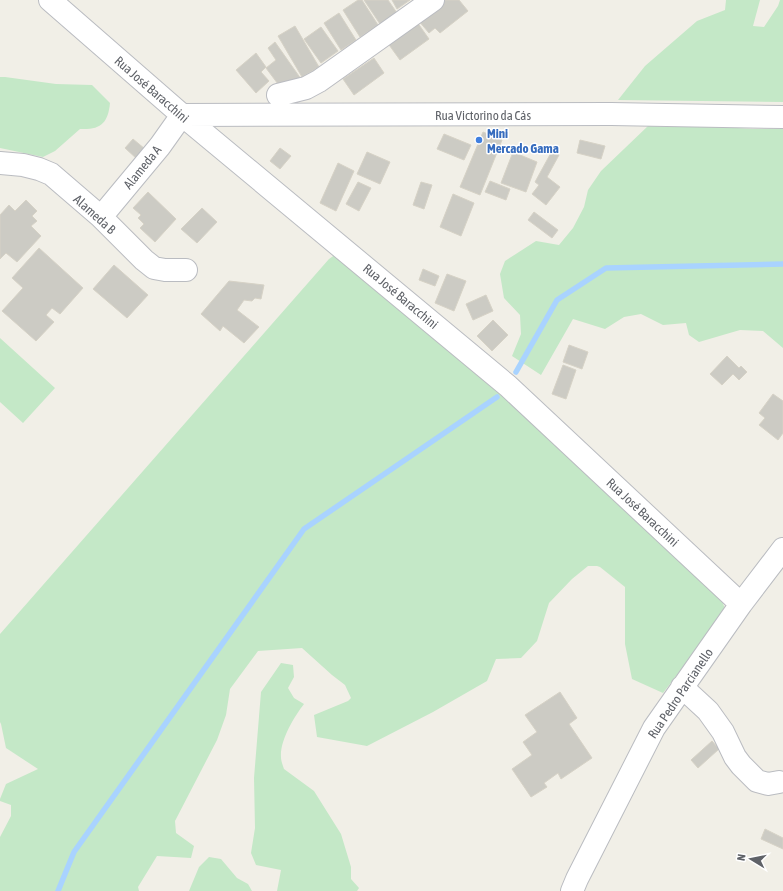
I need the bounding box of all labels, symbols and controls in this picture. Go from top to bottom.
street label: Rua José Baracchini [112,53,192,126]
street label: Rua Victorino da Cás [435,108,531,123]
place label: Mini Mercado Gama [487,126,559,156]
marker: Mini Mercado Gama [474,135,484,145]
street label: Alameda A [120,142,165,192]
street label: Alameda B [71,192,119,238]
street label: Rua José Baracchini [360,261,441,332]
street label: Rua José Baracchini [603,475,682,550]
street label: Rua Pedro Parcianello [645,645,716,741]
north arrow [731,839,771,879]
text: N [735,853,748,862]

